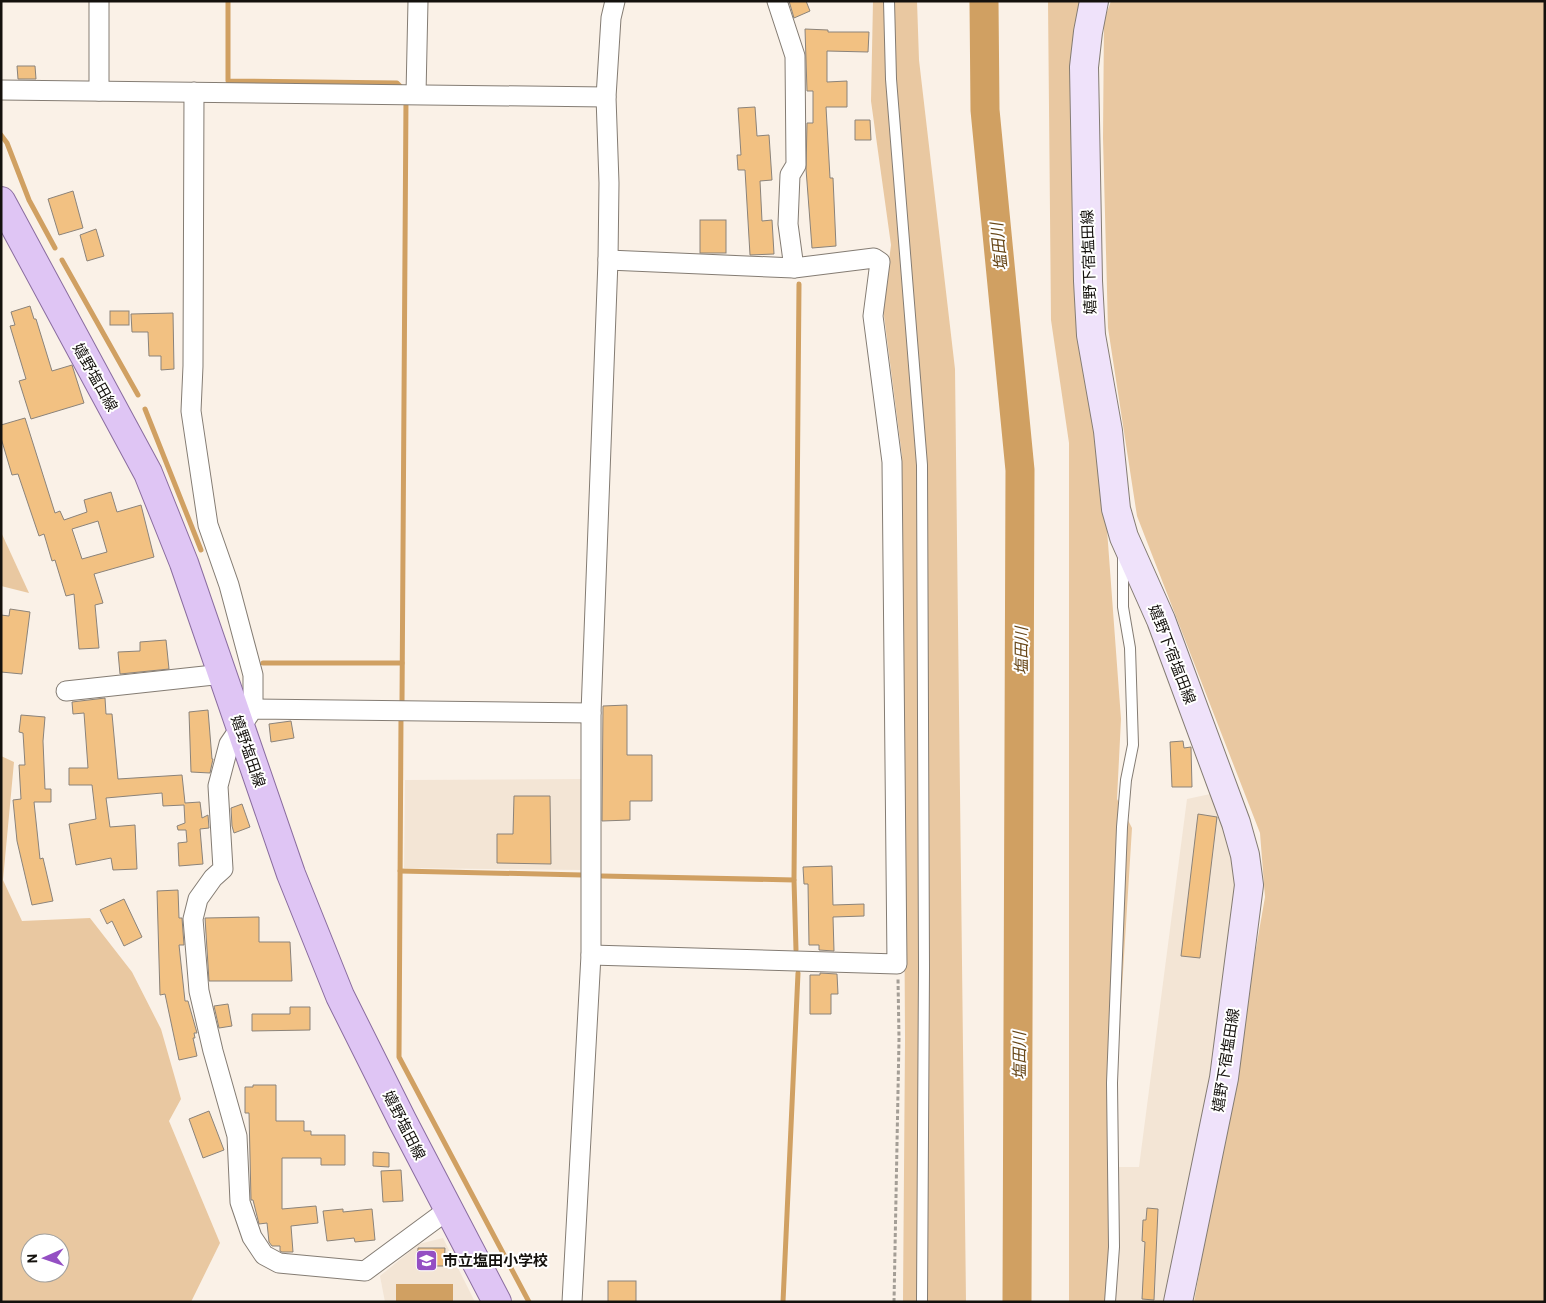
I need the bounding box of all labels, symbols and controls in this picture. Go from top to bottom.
street label: 嬉野下宿塩田線 [1077,209,1099,315]
water label: 塩田川 [986,220,1010,272]
street label: 嬉野塩田線 [70,340,122,414]
street label: 嬉野下宿塩田線 [1146,602,1200,706]
water label: 塩田川 [1011,625,1030,675]
street label: 嬉野塩田線 [228,713,270,789]
street label: 嬉野下宿塩田線 [1208,1007,1242,1113]
water label: 塩田川 [1009,1030,1028,1080]
street label: 嬉野塩田線 [380,1087,430,1163]
north arrow [20,1233,70,1283]
school or university icon: 市立塩田小学校 [415,1248,439,1272]
place label: 市立塩田小学校 [443,1251,548,1269]
text: N [23,1254,40,1263]

